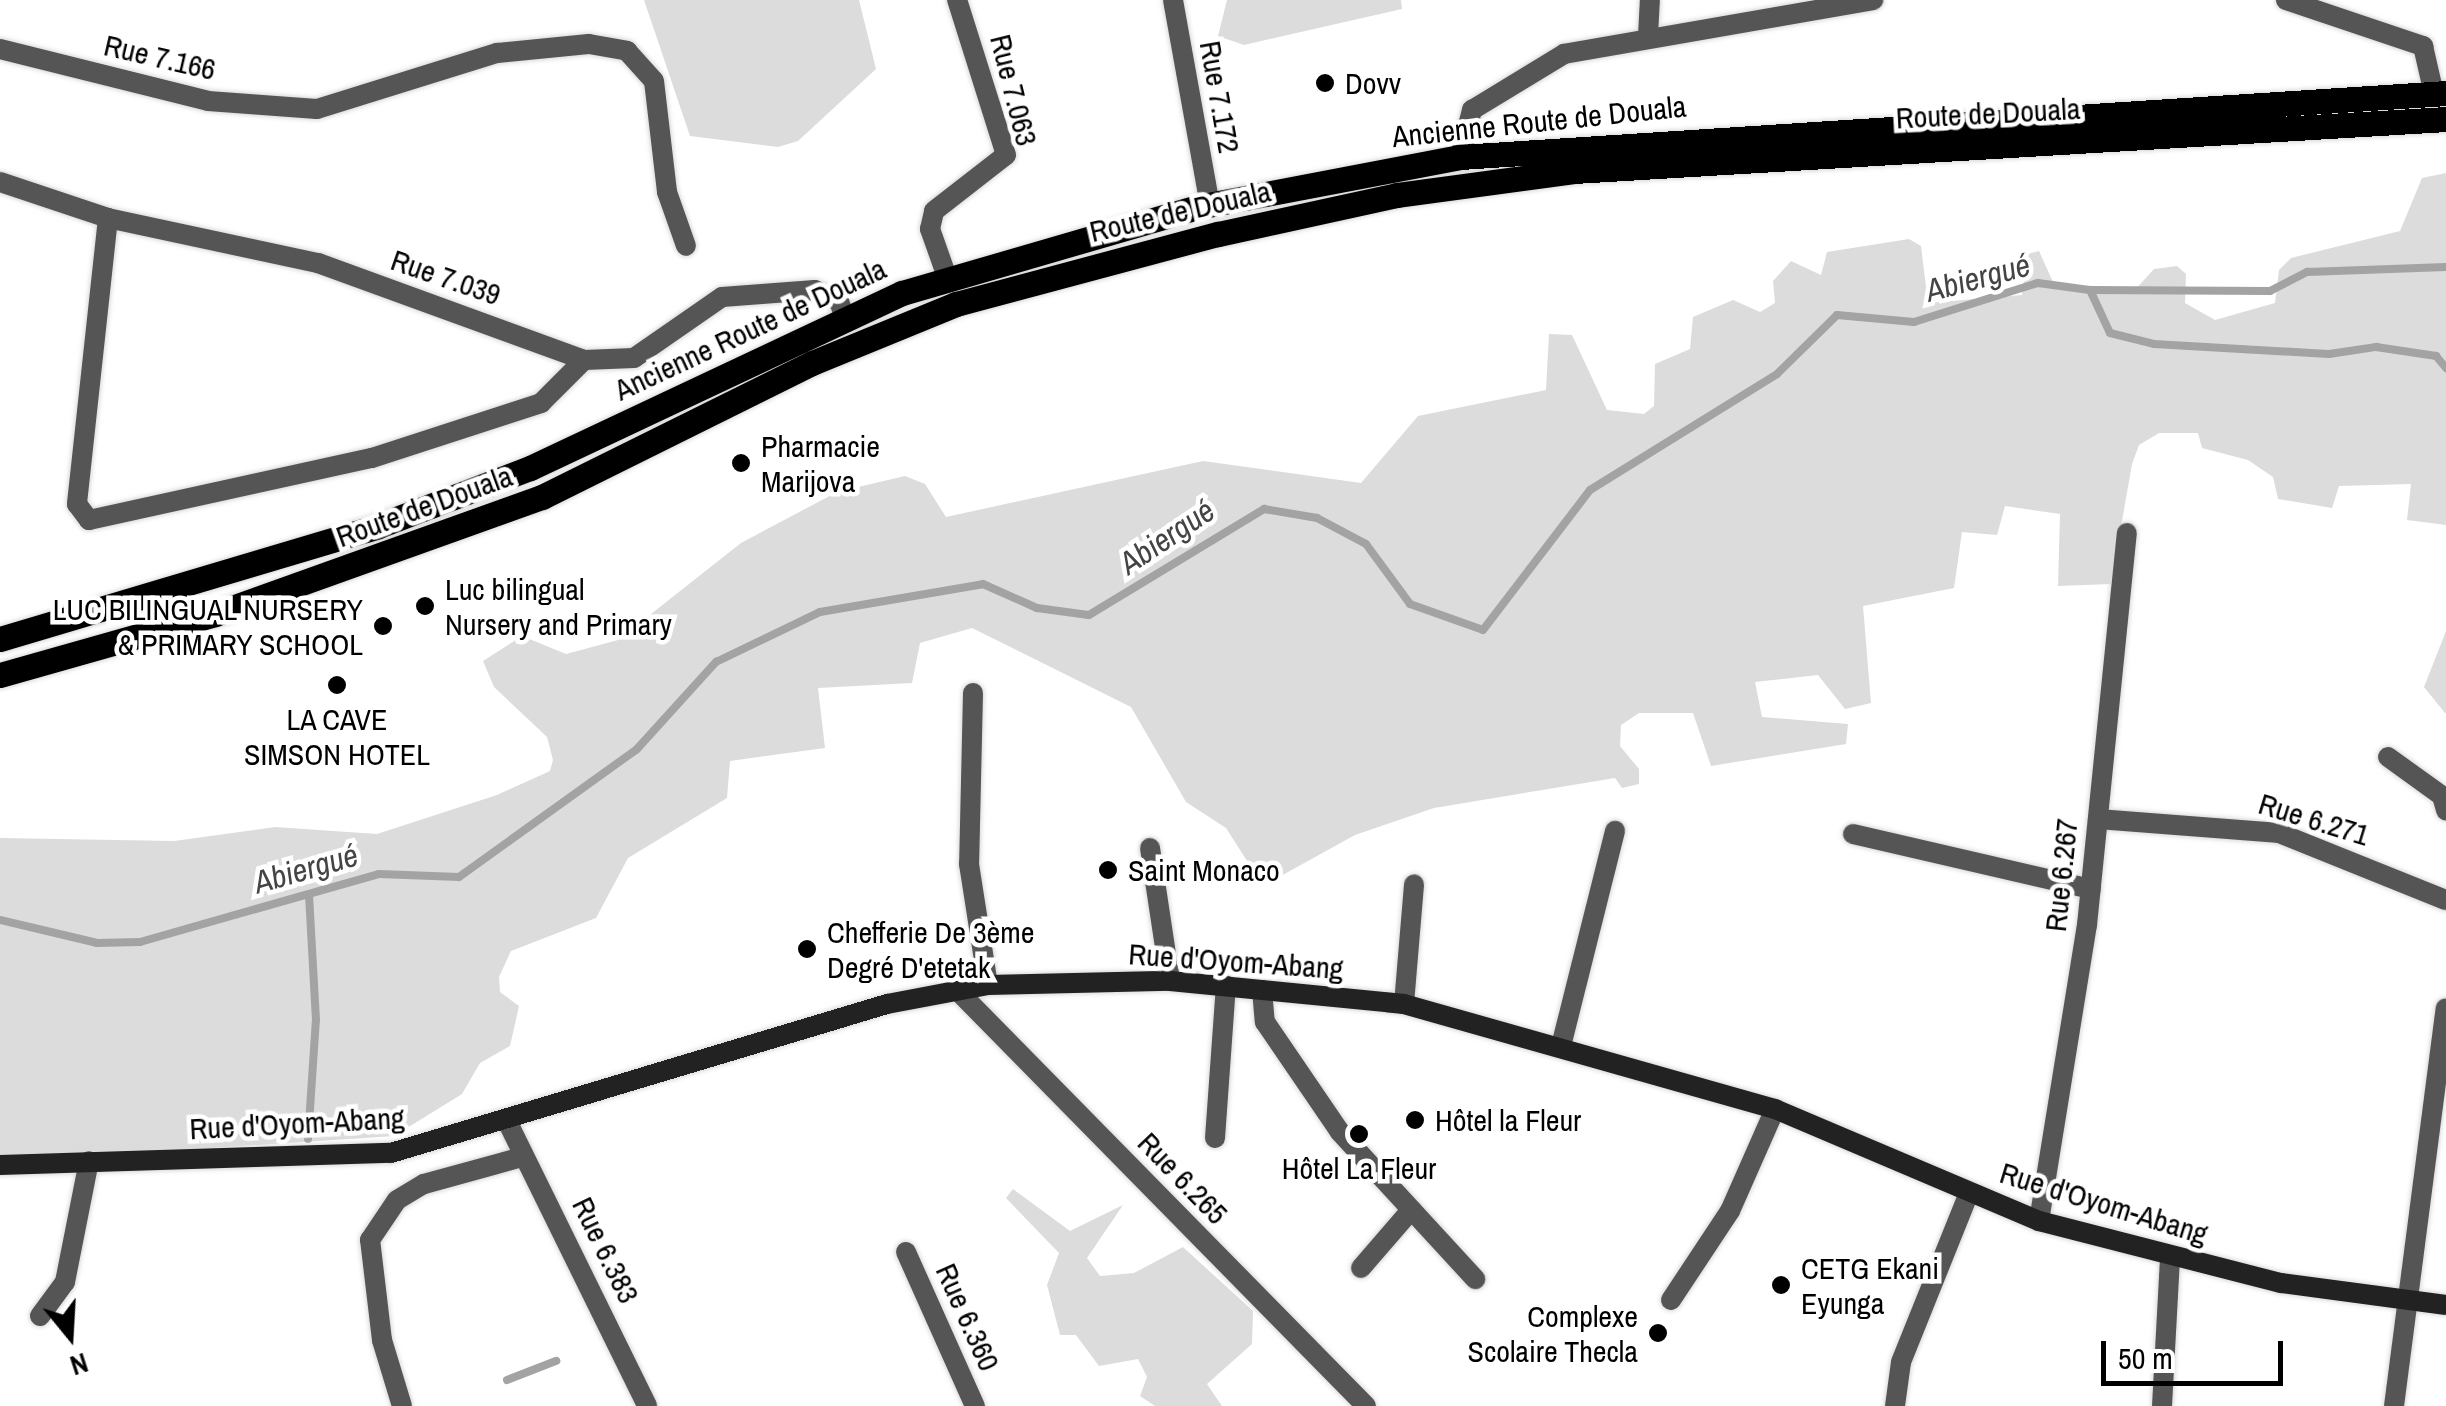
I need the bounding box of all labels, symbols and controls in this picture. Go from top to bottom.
street label: Rue 7.166 [101,27,219,87]
street label: Rue 7.063 [983,31,1045,149]
street label: Rue 7.172 [1192,38,1248,156]
place label: Dovv [1345,65,1401,101]
marker: Dovv [1314,72,1336,94]
street label: Ancienne Route de Douala [1390,88,1688,154]
street label: Route de Douala [1895,90,2081,136]
street label: Route de Douala [1086,173,1274,249]
street label: Rue 7.039 [386,242,506,312]
water label: Abiergué [1922,246,2034,310]
street label: Ancienne Route de Douala [609,250,891,408]
place label: Pharmacie Marijova [761,428,880,498]
marker: Pharmacie Marijova [730,452,752,474]
street label: Route de Douala [331,458,517,554]
water label: Abiergué [1112,491,1222,583]
place label: Luc bilingual Nursery and Primary [445,571,672,642]
place label: LUC BILINGUAL NURSERY & PRIMARY SCHOOL [52,591,363,662]
marker: Luc bilingual Nursery and Primary [414,595,436,617]
marker: LUC BILINGUAL NURSERY & PRIMARY SCHOOL [372,615,394,637]
marker: LA CAVE SIMSON HOTEL [326,674,348,696]
place label: LA CAVE SIMSON HOTEL [244,701,430,772]
street label: Rue 6.271 [2254,785,2374,853]
street label: Rue 6.267 [2037,817,2085,933]
water label: Abiergué [250,836,362,902]
place label: Saint Monaco [1128,852,1280,888]
marker: Saint Monaco [1097,859,1119,881]
place label: Chefferie De 3ème Degré D'etetak [827,914,1034,984]
street label: Rue d'Oyom-Abang [1127,936,1345,986]
marker: Chefferie De 3ème Degré D'etetak [796,938,818,960]
street label: Rue d'Oyom-Abang [189,1099,405,1147]
place label: Hôtel la Fleur [1435,1102,1581,1138]
marker: Hôtel la Fleur [1404,1109,1426,1131]
marker: Hôtel La Fleur [1348,1123,1370,1145]
street label: Rue 6.265 [1131,1125,1235,1231]
place label: Hôtel La Fleur [1282,1150,1436,1186]
street label: Rue d'Oyom-Abang [1996,1154,2212,1252]
street label: Rue 6.383 [565,1191,647,1309]
place label: CETG Ekani Eyunga [1801,1250,1939,1320]
street label: Rue 6.360 [928,1258,1008,1376]
marker: CETG Ekani Eyunga [1770,1274,1792,1296]
north arrow [20,1286,120,1386]
place label: Complexe Scolaire Thecla [1467,1298,1638,1368]
scale bar [2106,1321,2288,1383]
marker: Complexe Scolaire Thecla [1647,1322,1669,1344]
text: 50 m [2118,1338,2173,1378]
text: N [66,1344,93,1385]

